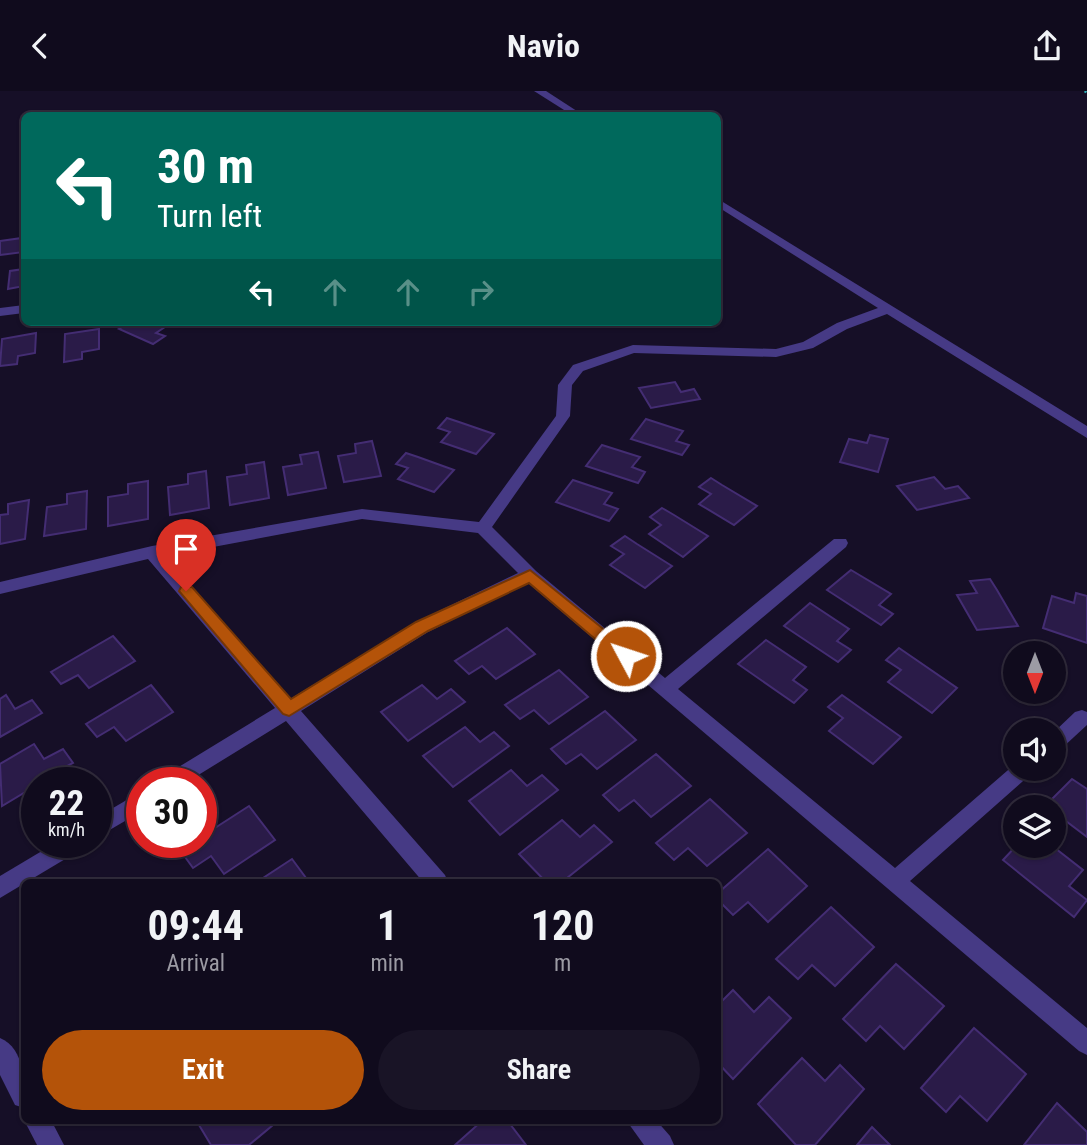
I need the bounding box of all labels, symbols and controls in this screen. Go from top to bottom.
icon: back [21,27,59,65]
text: Navio [507,27,580,65]
icon: share [1028,27,1066,65]
text: 30 m [157,138,254,195]
icon: left [42,140,133,231]
text: Turn left [157,197,262,235]
icon: left [243,273,281,311]
icon: ahead [316,273,354,311]
icon: ahead [389,273,427,311]
icon: right [462,273,500,311]
pin [156,519,216,591]
icon: arrive [167,530,205,568]
position arrow [589,619,663,693]
north arrow [1003,641,1066,703]
map controls [1003,641,1066,858]
button: sound [1003,718,1066,781]
speed limit sign: 30 [126,767,217,858]
text: 22 [49,783,84,824]
button: layers [1003,795,1066,858]
text: km/h [48,819,85,840]
text: 09:44 [148,901,244,950]
text: 1 [377,901,398,950]
text: 120 [531,901,594,950]
text: Arrival [166,950,225,977]
text: min [370,950,404,977]
text: m [554,950,571,977]
button: Exit [42,1030,364,1110]
button: Share [378,1030,700,1110]

